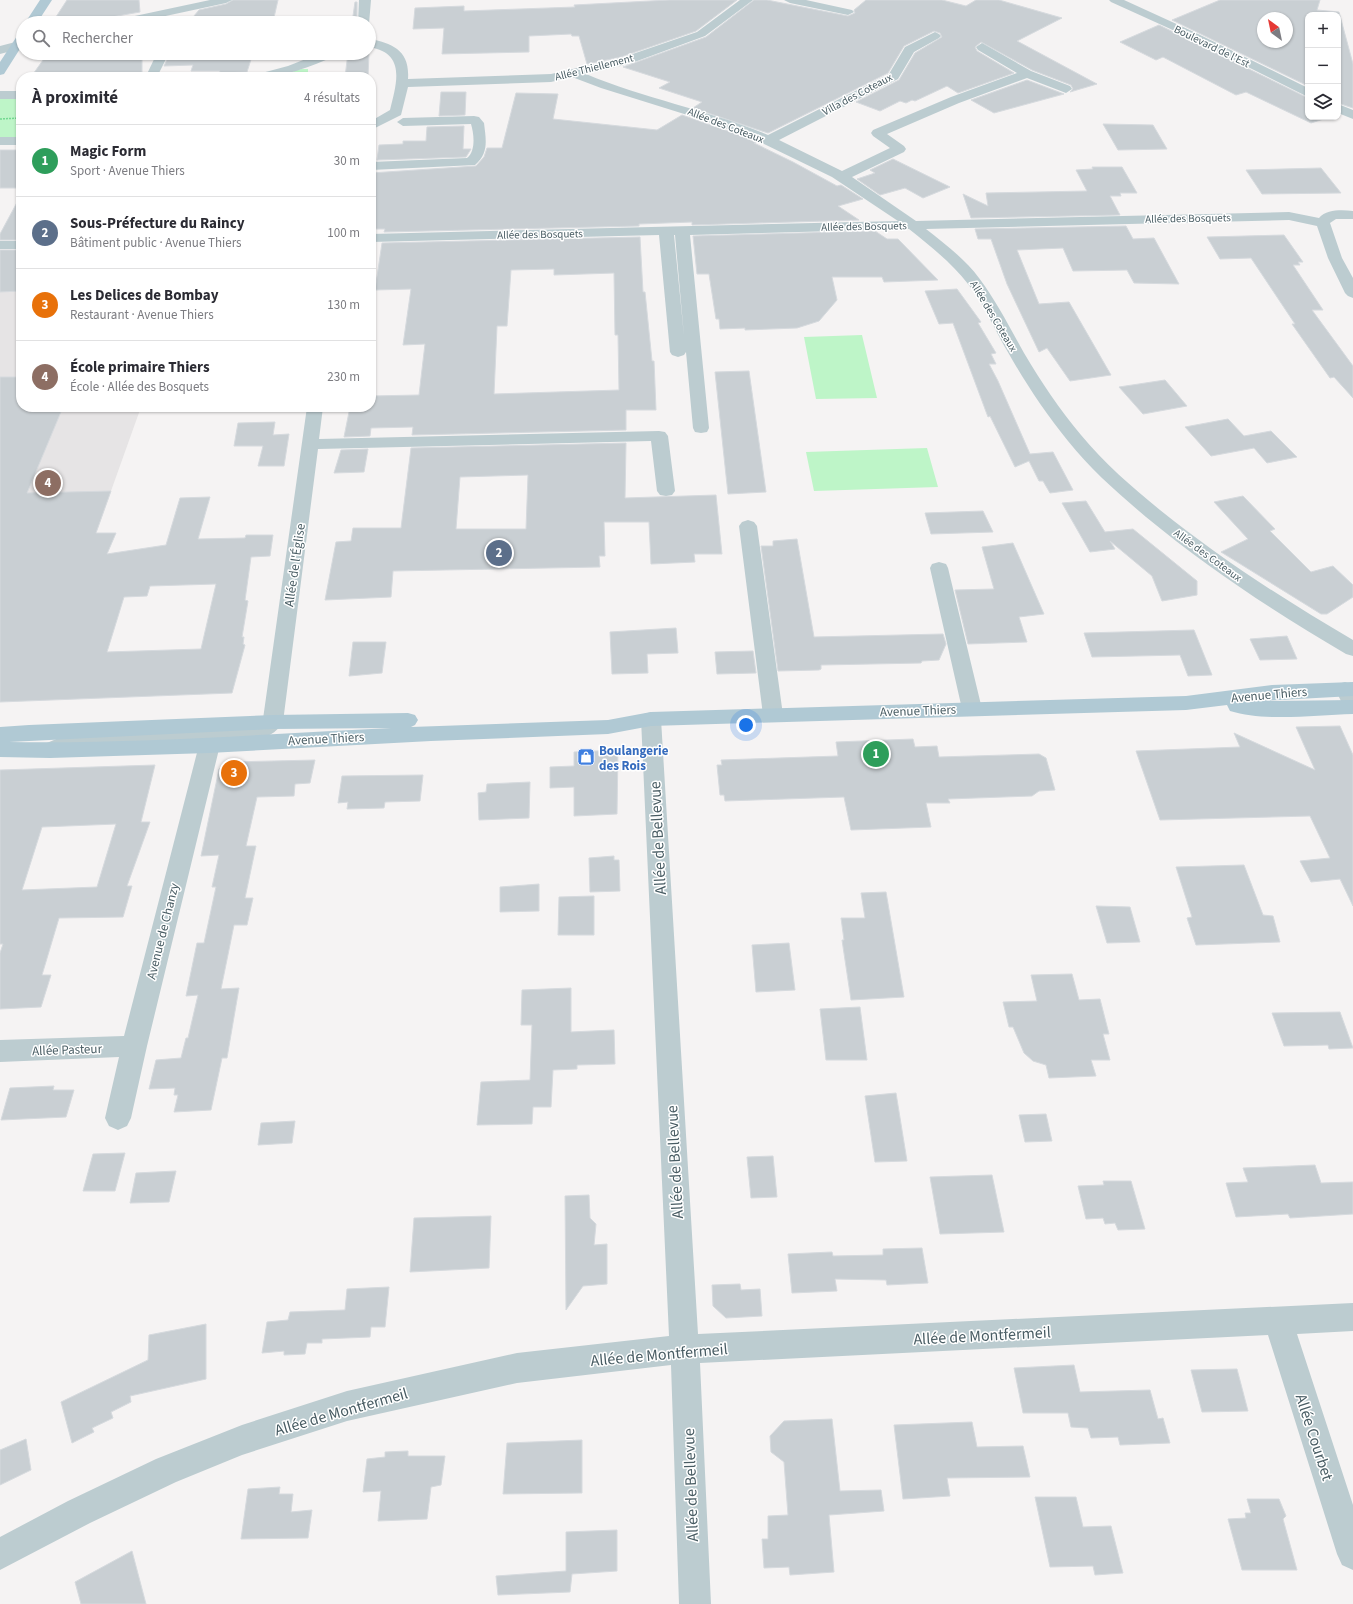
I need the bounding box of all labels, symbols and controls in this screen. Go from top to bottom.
north arrow [1257,12,1293,48]
map controls [1305,12,1341,120]
button: + [1305,12,1341,48]
search box [16,16,376,60]
street label: Boulevard de l'Est [1171,22,1252,71]
icon: search [30,27,52,49]
text: Rechercher [62,28,133,49]
button: − [1305,48,1341,84]
street label: Allée Thiellement [553,50,635,84]
street label: Villa des Coteaux [820,70,895,119]
button: layers [1305,84,1341,120]
text: À proximité [32,86,118,110]
text: 4 résultats [304,89,360,107]
street label: Allée des Coteaux [686,104,766,147]
text: Magic Form [70,141,146,162]
text: 1 [42,152,48,170]
text: 30 m [334,152,360,170]
text: Sport · Avenue Thiers [70,162,185,180]
street label: Allée des Bosquets [1145,210,1231,227]
text: Sous-Préfecture du Raincy [70,213,245,234]
street label: Allée des Bosquets [821,218,907,235]
text: 2 [42,224,48,242]
text: 100 m [327,224,360,242]
street label: Allée des Bosquets [497,226,583,243]
text: Bâtiment public · Avenue Thiers [70,234,242,252]
street label: Allée des Coteaux [966,278,1021,355]
text: Les Delices de Bombay [70,285,219,306]
text: 3 [42,296,48,314]
text: 130 m [327,296,360,314]
text: Restaurant · Avenue Thiers [70,306,214,324]
text: École primaire Thiers [70,357,210,378]
text: 4 [42,368,48,386]
text: 230 m [327,368,360,386]
text: École · Allée des Bosquets [70,378,209,396]
pin: 4 [35,468,61,498]
street label: Allée de l'Église [280,522,310,608]
street label: Allée des Coteaux [1171,526,1245,585]
pin: 2 [486,538,512,568]
street label: Avenue Thiers [1230,683,1308,707]
street label: Avenue Thiers [880,701,957,721]
your location [736,715,756,735]
street label: Avenue Thiers [288,728,365,750]
pin: 1 [863,739,889,769]
place label: Boulangerie des Rois [599,742,669,775]
shop icon: Boulangerie des Rois [576,747,596,767]
pin: 3 [221,758,247,788]
street label: Allée de Bellevue [644,781,672,895]
street label: Avenue de Chanzy [142,881,184,981]
street label: Allée Pasteur [32,1040,103,1060]
street label: Allée de Bellevue [661,1105,689,1219]
street label: Allée de Montfermeil [913,1321,1051,1351]
street label: Allée de Montfermeil [590,1338,729,1372]
street label: Allée de Montfermeil [272,1382,410,1441]
street label: Allée Courbet [1290,1391,1339,1484]
street label: Allée de Bellevue [678,1428,704,1542]

